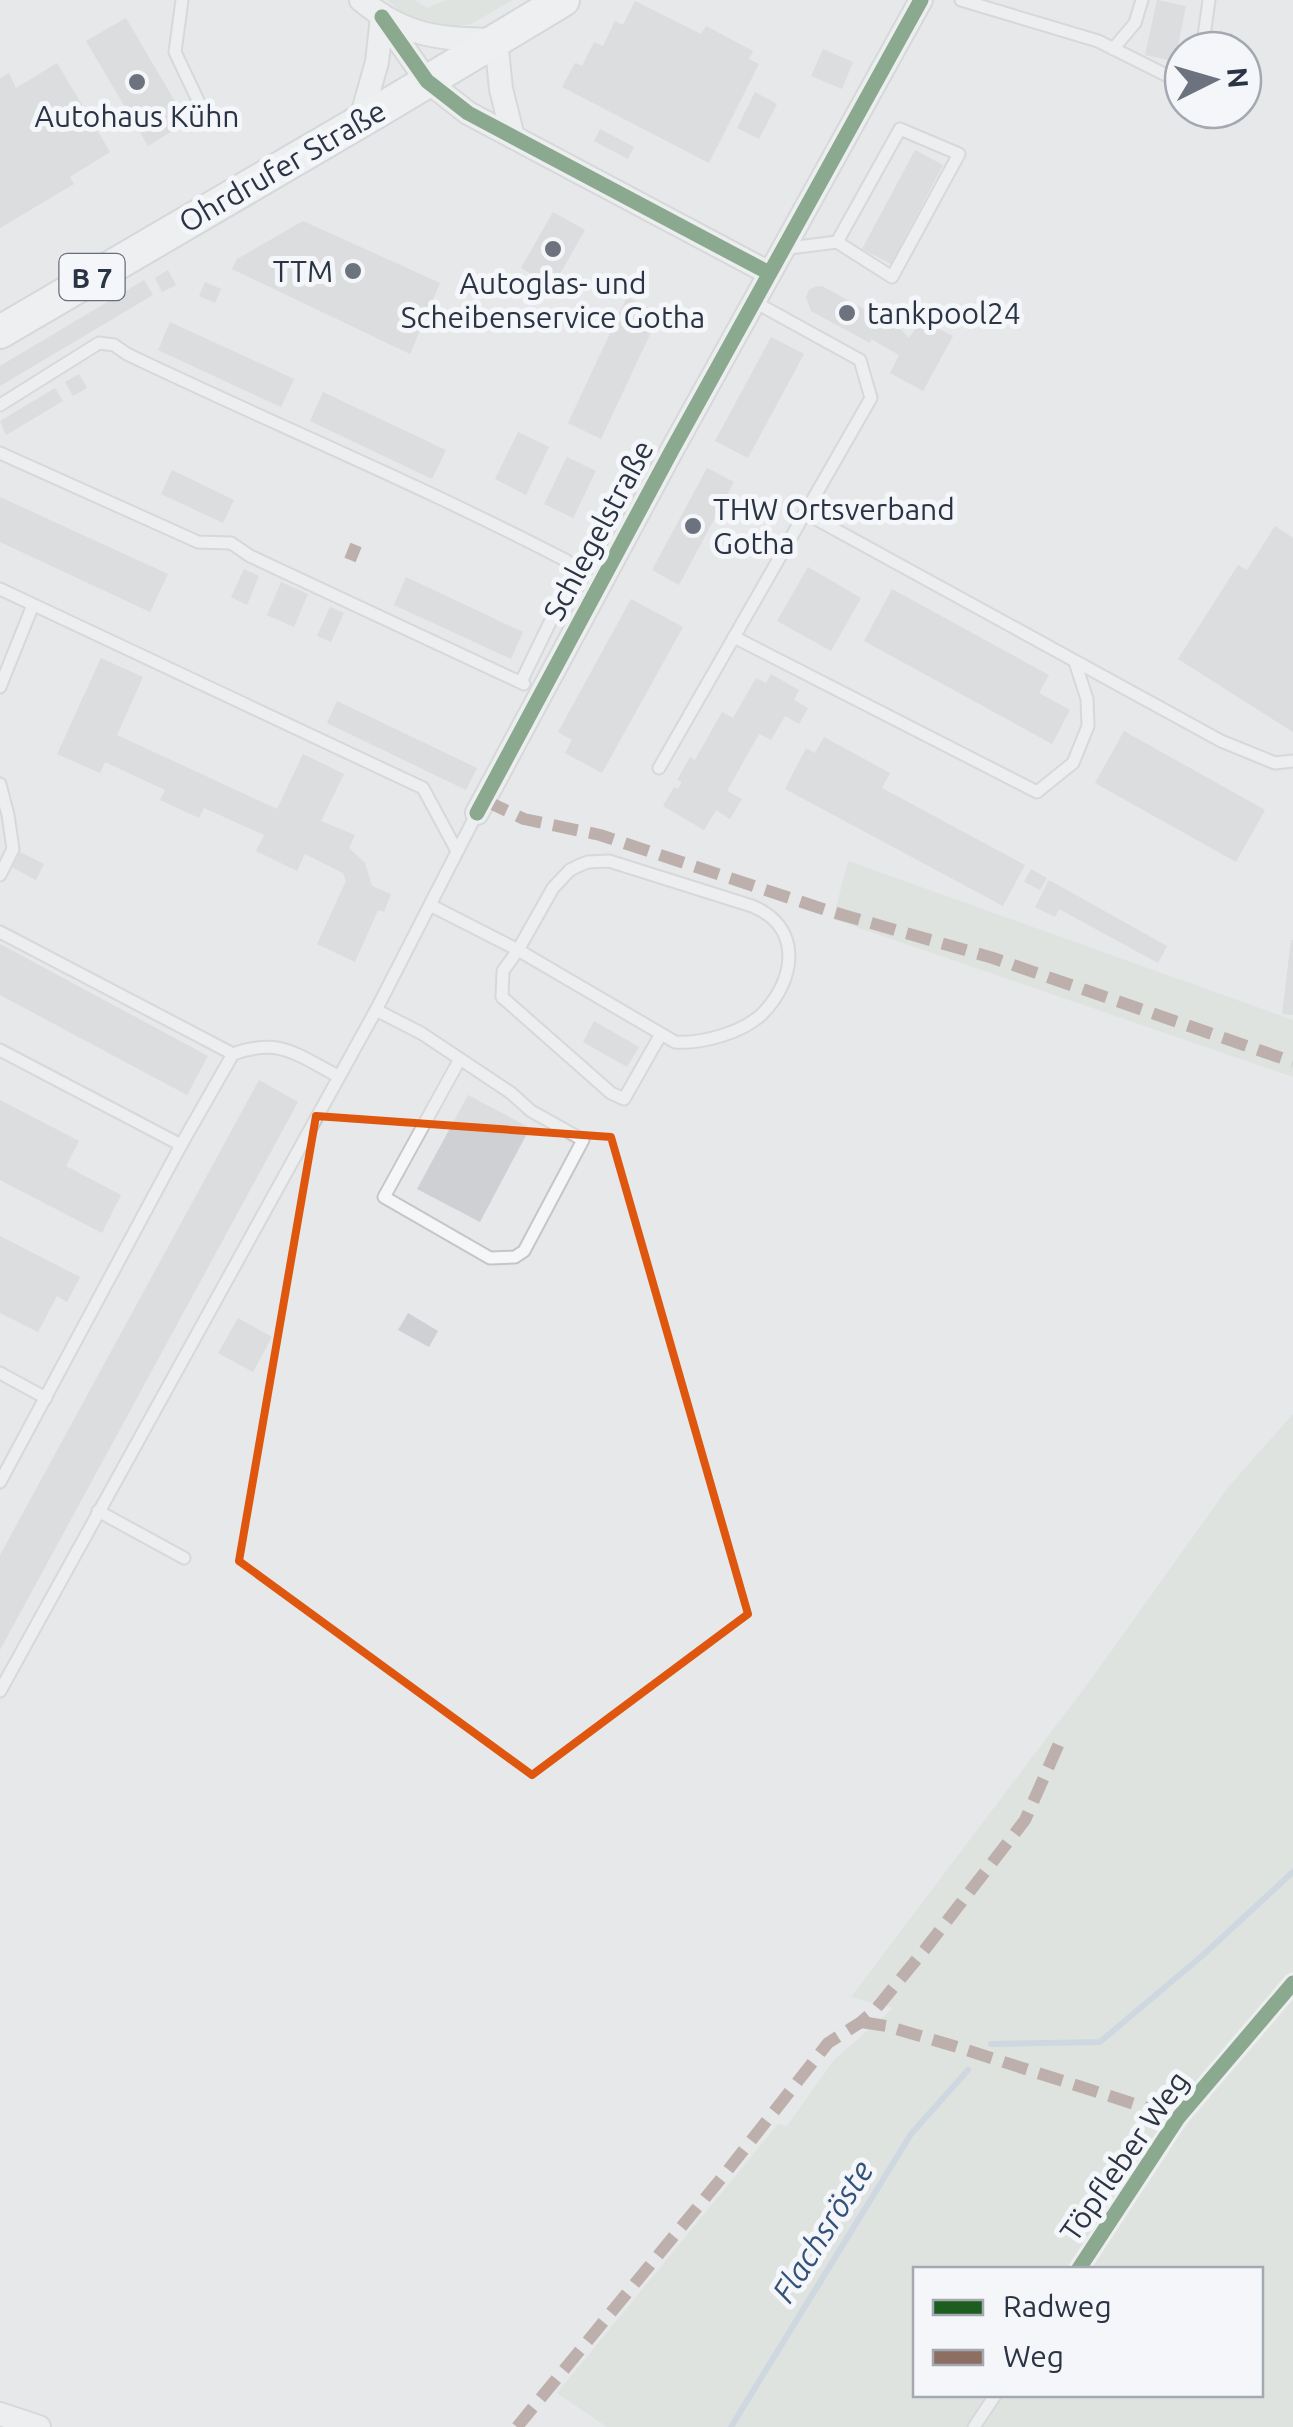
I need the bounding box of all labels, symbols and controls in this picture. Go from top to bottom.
north arrow [1163,30,1263,130]
text: N [1222,66,1255,90]
marker: Autohaus Kühn [126,71,148,93]
street label: Ohrdrufer Straße [173,93,391,239]
place label: Autohaus Kühn [34,99,240,133]
marker: Autoglas- und Scheibenservice Gotha [542,238,564,260]
road number: B 7 [59,254,124,300]
place label: TTM [273,254,333,288]
marker: TTM [342,260,364,282]
place label: Autoglas- und Scheibenservice Gotha [401,266,705,334]
place label: tankpool24 [867,296,1021,330]
marker: tankpool24 [836,302,858,324]
street label: Schlegelstraße [536,434,660,626]
place label: THW Ortsverband Gotha [713,492,955,560]
marker: THW Ortsverband Gotha [682,515,704,537]
street label: Töpfleber Weg [1053,2064,1195,2248]
water label: Flachsröste [764,2154,880,2308]
legend [913,2267,1263,2397]
text: Radweg [1003,2289,1112,2323]
text: Weg [1003,2339,1064,2373]

